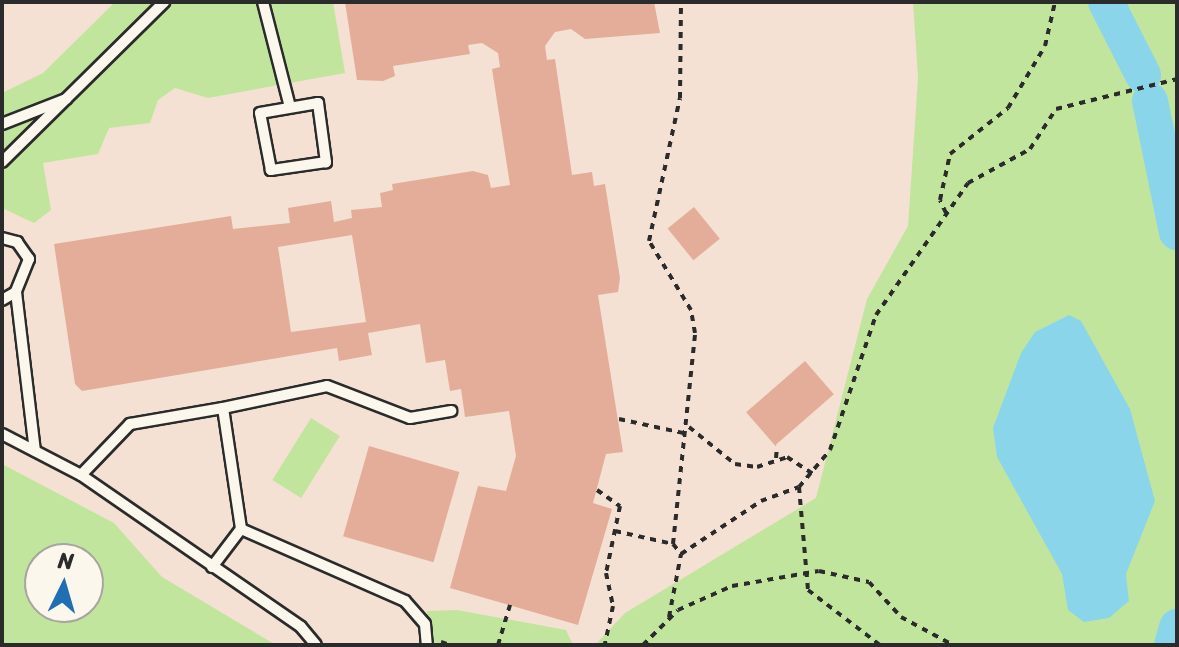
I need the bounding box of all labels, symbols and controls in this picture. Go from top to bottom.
text: N [57,540,75,581]
north arrow [24,543,104,623]

